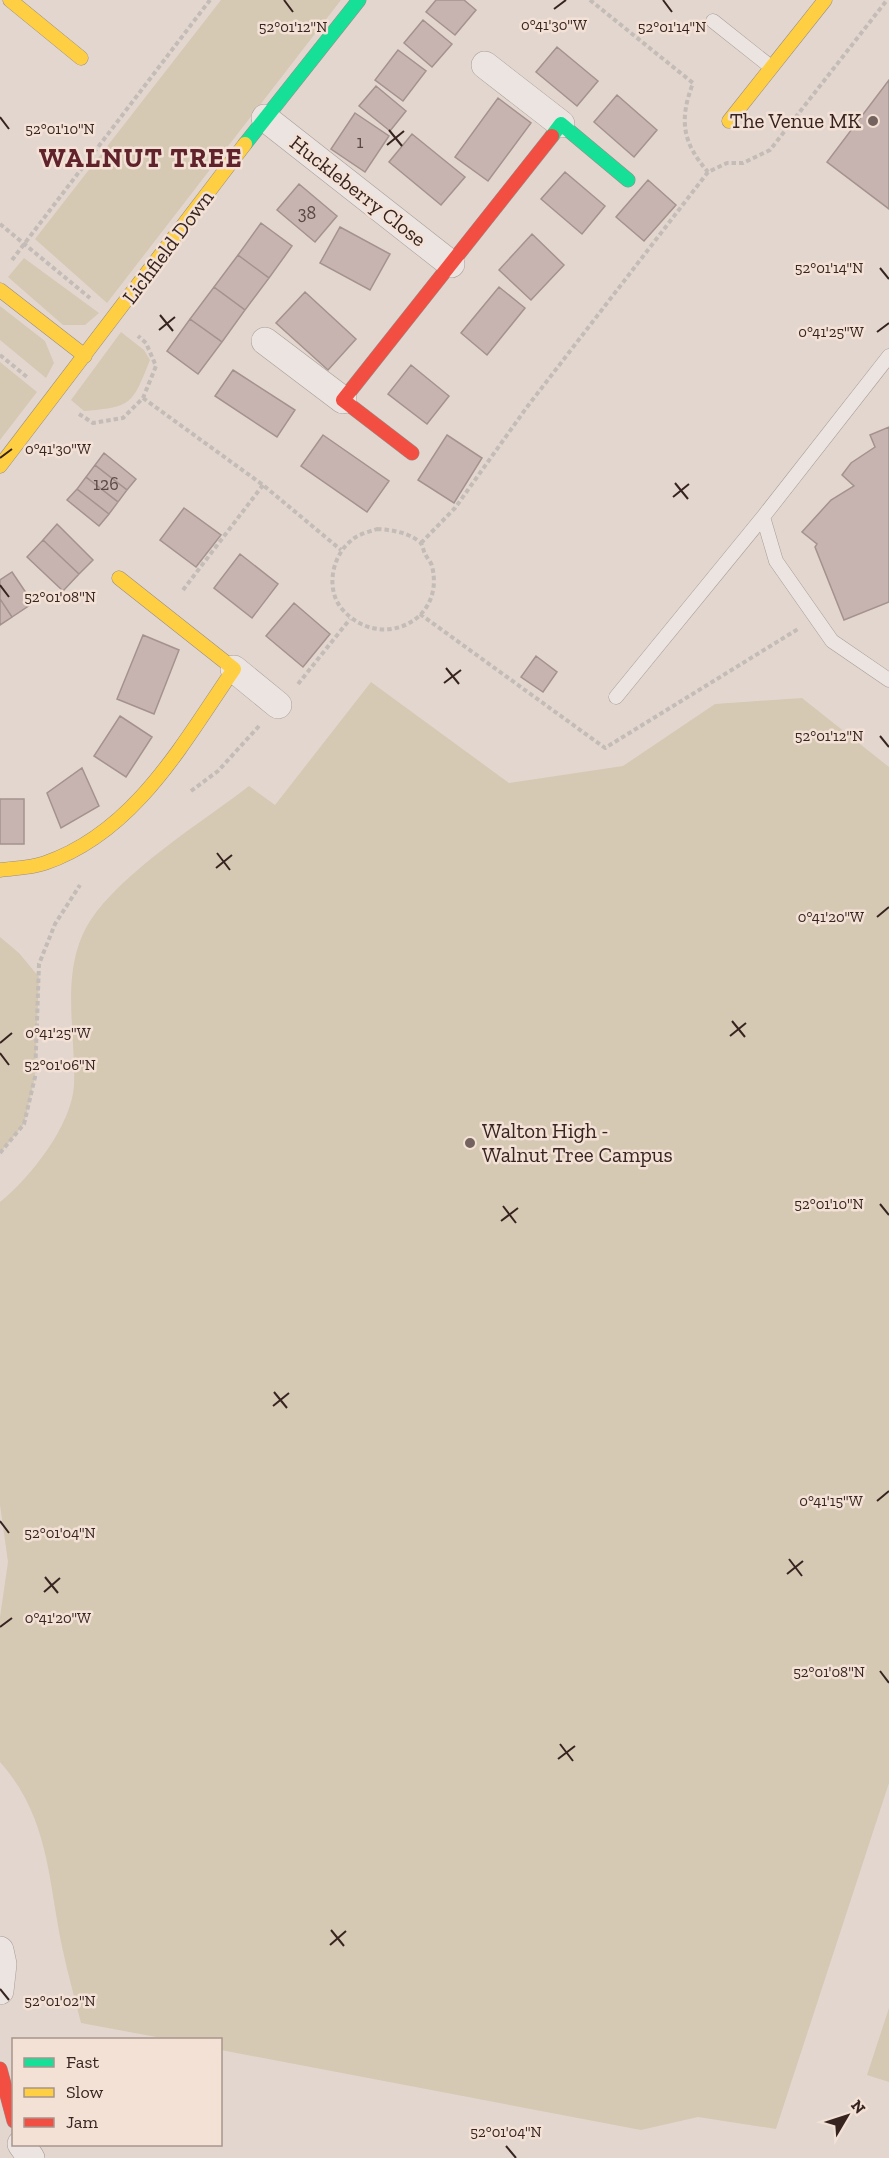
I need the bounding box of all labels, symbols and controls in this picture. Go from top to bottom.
text: 0°41'30"W [521,16,587,34]
text: 52°01'12"N [259,18,327,36]
text: 52°01'14"N [638,18,706,36]
place label: The Venue MK [730,108,862,133]
marker: The Venue MK [866,114,880,128]
text: 52°01'10"N [25,120,95,138]
street label: Huckleberry Close [285,130,432,252]
house number: 1 [357,131,364,153]
district label: WALNUT TREE [39,142,243,174]
street label: Lichfield Down [117,185,219,309]
house number: 38 [298,202,316,224]
text: 52°01'14"N [795,259,863,277]
text: 0°41'25"W [798,323,864,341]
text: 0°41'30"W [25,440,91,458]
house number: 126 [93,473,119,495]
text: 52°01'08"N [24,588,96,606]
text: 52°01'12"N [795,727,863,745]
text: 0°41'20"W [798,908,864,926]
text: 0°41'25"W [25,1024,91,1042]
text: 52°01'06"N [24,1056,96,1074]
place label: Walton High - Walnut Tree Campus [482,1118,673,1167]
marker: Walton High - Walnut Tree Campus [463,1136,477,1150]
text: 52°01'10"N [794,1195,864,1213]
text: 0°41'15"W [799,1492,863,1510]
text: 52°01'04"N [24,1524,96,1542]
text: 0°41'20"W [25,1609,91,1627]
text: 52°01'08"N [793,1663,865,1681]
text: 52°01'02"N [24,1992,96,2010]
legend [12,2038,222,2146]
text: Fast [66,2051,99,2073]
text: Slow [66,2081,103,2103]
north arrow [817,2086,877,2146]
text: N [847,2096,869,2118]
text: Jam [66,2111,98,2133]
text: 52°01'04"N [470,2123,542,2141]

